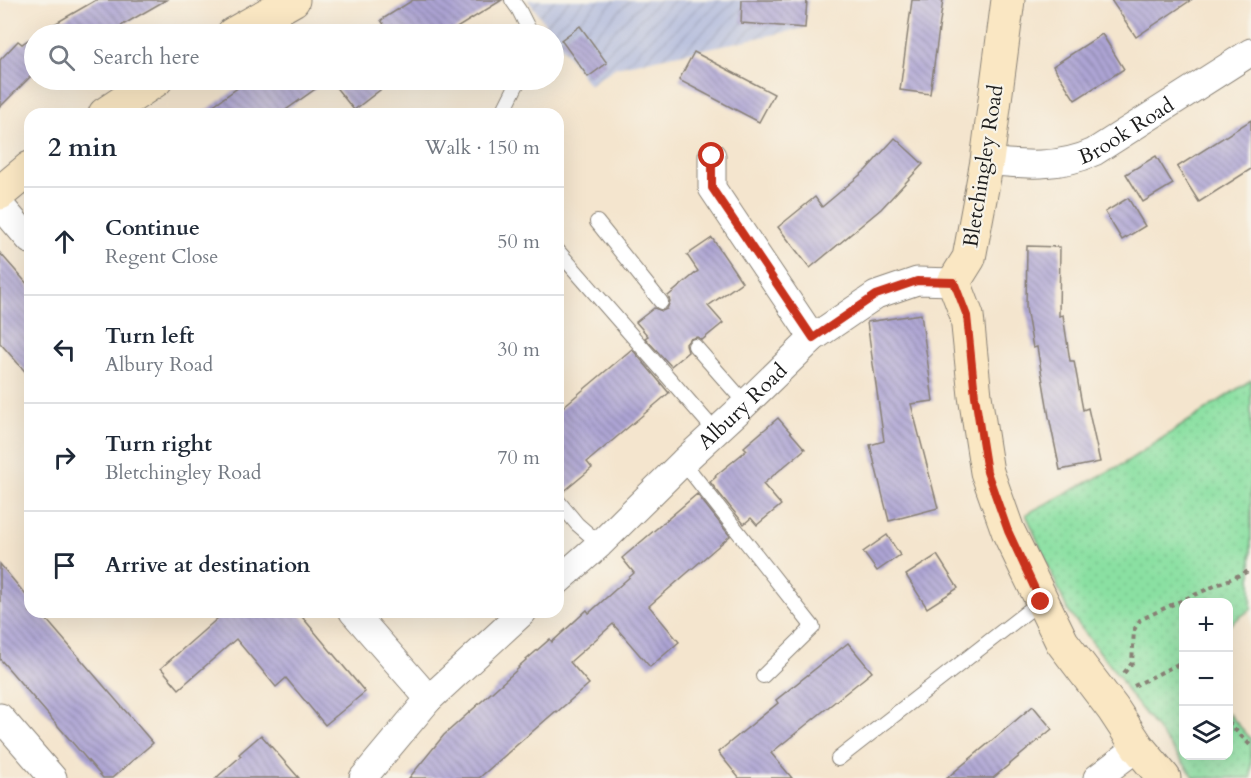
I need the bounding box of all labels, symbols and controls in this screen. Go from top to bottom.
search box [24,24,564,90]
icon: search [45,41,78,74]
text: Search here [93,42,200,72]
street label: Bletchingley Road [956,83,1011,249]
street label: Brook Road [1074,91,1180,172]
text: 2 min [48,130,117,165]
text: Walk · 150 m [425,134,540,161]
route start [698,142,724,168]
text: Continue [105,213,200,243]
icon: ahead [48,225,81,258]
text: 50 m [497,228,540,255]
text: Regent Close [105,243,218,270]
text: Turn left [105,321,194,351]
icon: left [48,333,81,366]
text: 30 m [497,336,540,363]
text: Albury Road [105,351,213,378]
street label: Albury Road [691,357,794,456]
text: Turn right [105,429,212,459]
icon: right [48,441,81,474]
text: 70 m [497,444,540,471]
text: Bletchingley Road [105,459,261,486]
icon: arrive [48,549,81,582]
text: Arrive at destination [105,550,310,580]
route end [1027,588,1053,614]
map controls [1179,598,1233,760]
button: + [1179,598,1233,652]
button: − [1179,652,1233,706]
button: layers [1179,706,1233,760]

